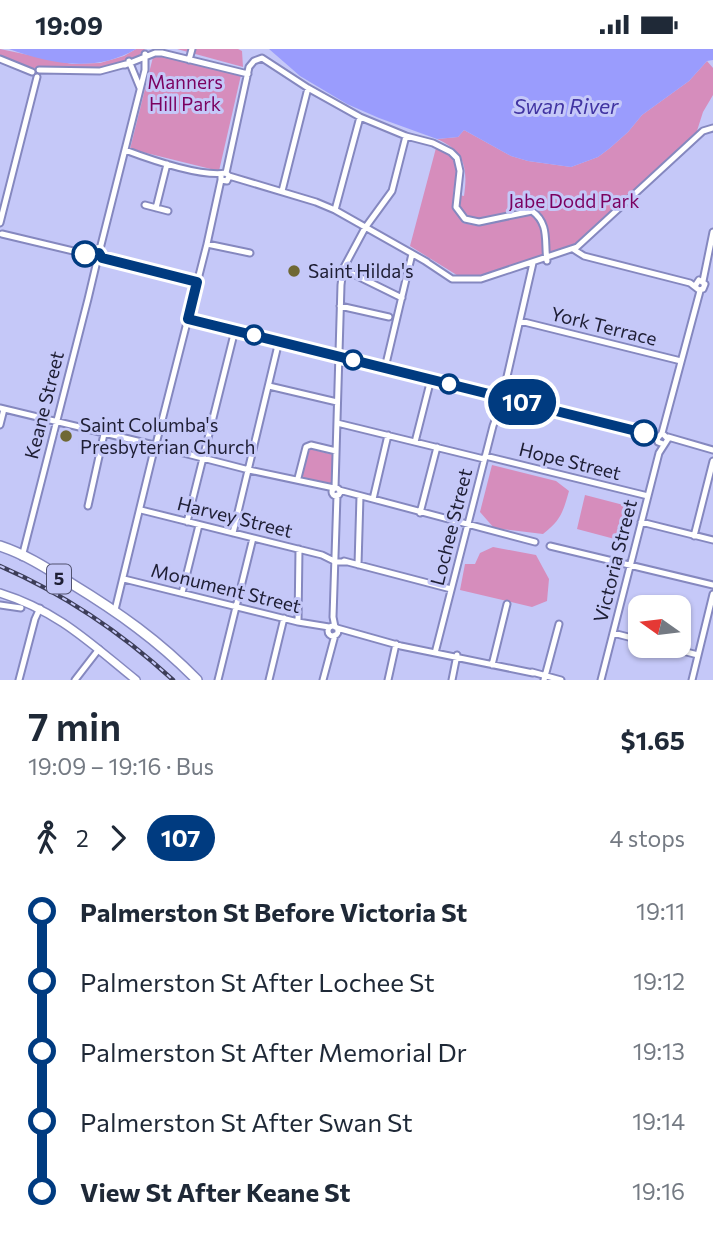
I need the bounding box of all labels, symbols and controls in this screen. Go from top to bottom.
text: 19:09 [35,9,103,40]
park label: Manners Hill Park [147,70,223,115]
water label: Swan River [514,93,619,118]
park label: Jabe Dodd Park [508,189,640,212]
unlabelled marker [72,241,98,267]
place label: Saint Hilda's [308,259,414,282]
marker: Saint Hilda's [286,263,302,279]
street label: York Terrace [549,301,660,350]
unlabelled marker [244,325,264,345]
street label: Keane Street [19,348,68,461]
unlabelled marker [343,350,363,370]
unlabelled marker [439,374,459,394]
line badge: 107 [482,379,562,425]
text: 107 [502,387,542,416]
place label: Saint Columba's Presbyterian Church [80,413,255,458]
unlabelled marker [631,420,657,446]
marker: Saint Columba's Presbyterian Church [58,428,74,444]
street label: Hope Street [517,437,624,484]
street label: Lochee Street [425,466,476,588]
street label: Harvey Street [175,491,295,542]
street label: Victoria Street [588,497,641,625]
street label: Monument Street [149,558,304,617]
road number: 5 [47,565,71,593]
north arrow [628,595,691,658]
map controls [628,595,691,658]
text: 7 min [28,702,121,749]
text: $1.65 [621,724,685,755]
text: 19:09 – 19:16 · Bus [28,752,214,780]
icon: walk [28,819,66,857]
icon: forward [99,819,137,857]
text: 107 [161,823,201,852]
text: 2 [76,824,89,852]
text: 4 stops [610,824,685,852]
text: Palmerston St Before Victoria St [80,896,467,927]
text: 19:11 [636,897,685,925]
text: Palmerston St After Lochee St [80,966,435,997]
text: 19:12 [633,967,685,995]
text: Palmerston St After Memorial Dr [80,1036,467,1067]
text: 19:13 [633,1037,685,1065]
text: Palmerston St After Swan St [80,1106,413,1137]
text: 19:14 [632,1107,685,1135]
text: View St After Keane St [80,1176,350,1207]
text: 19:16 [632,1177,685,1205]

